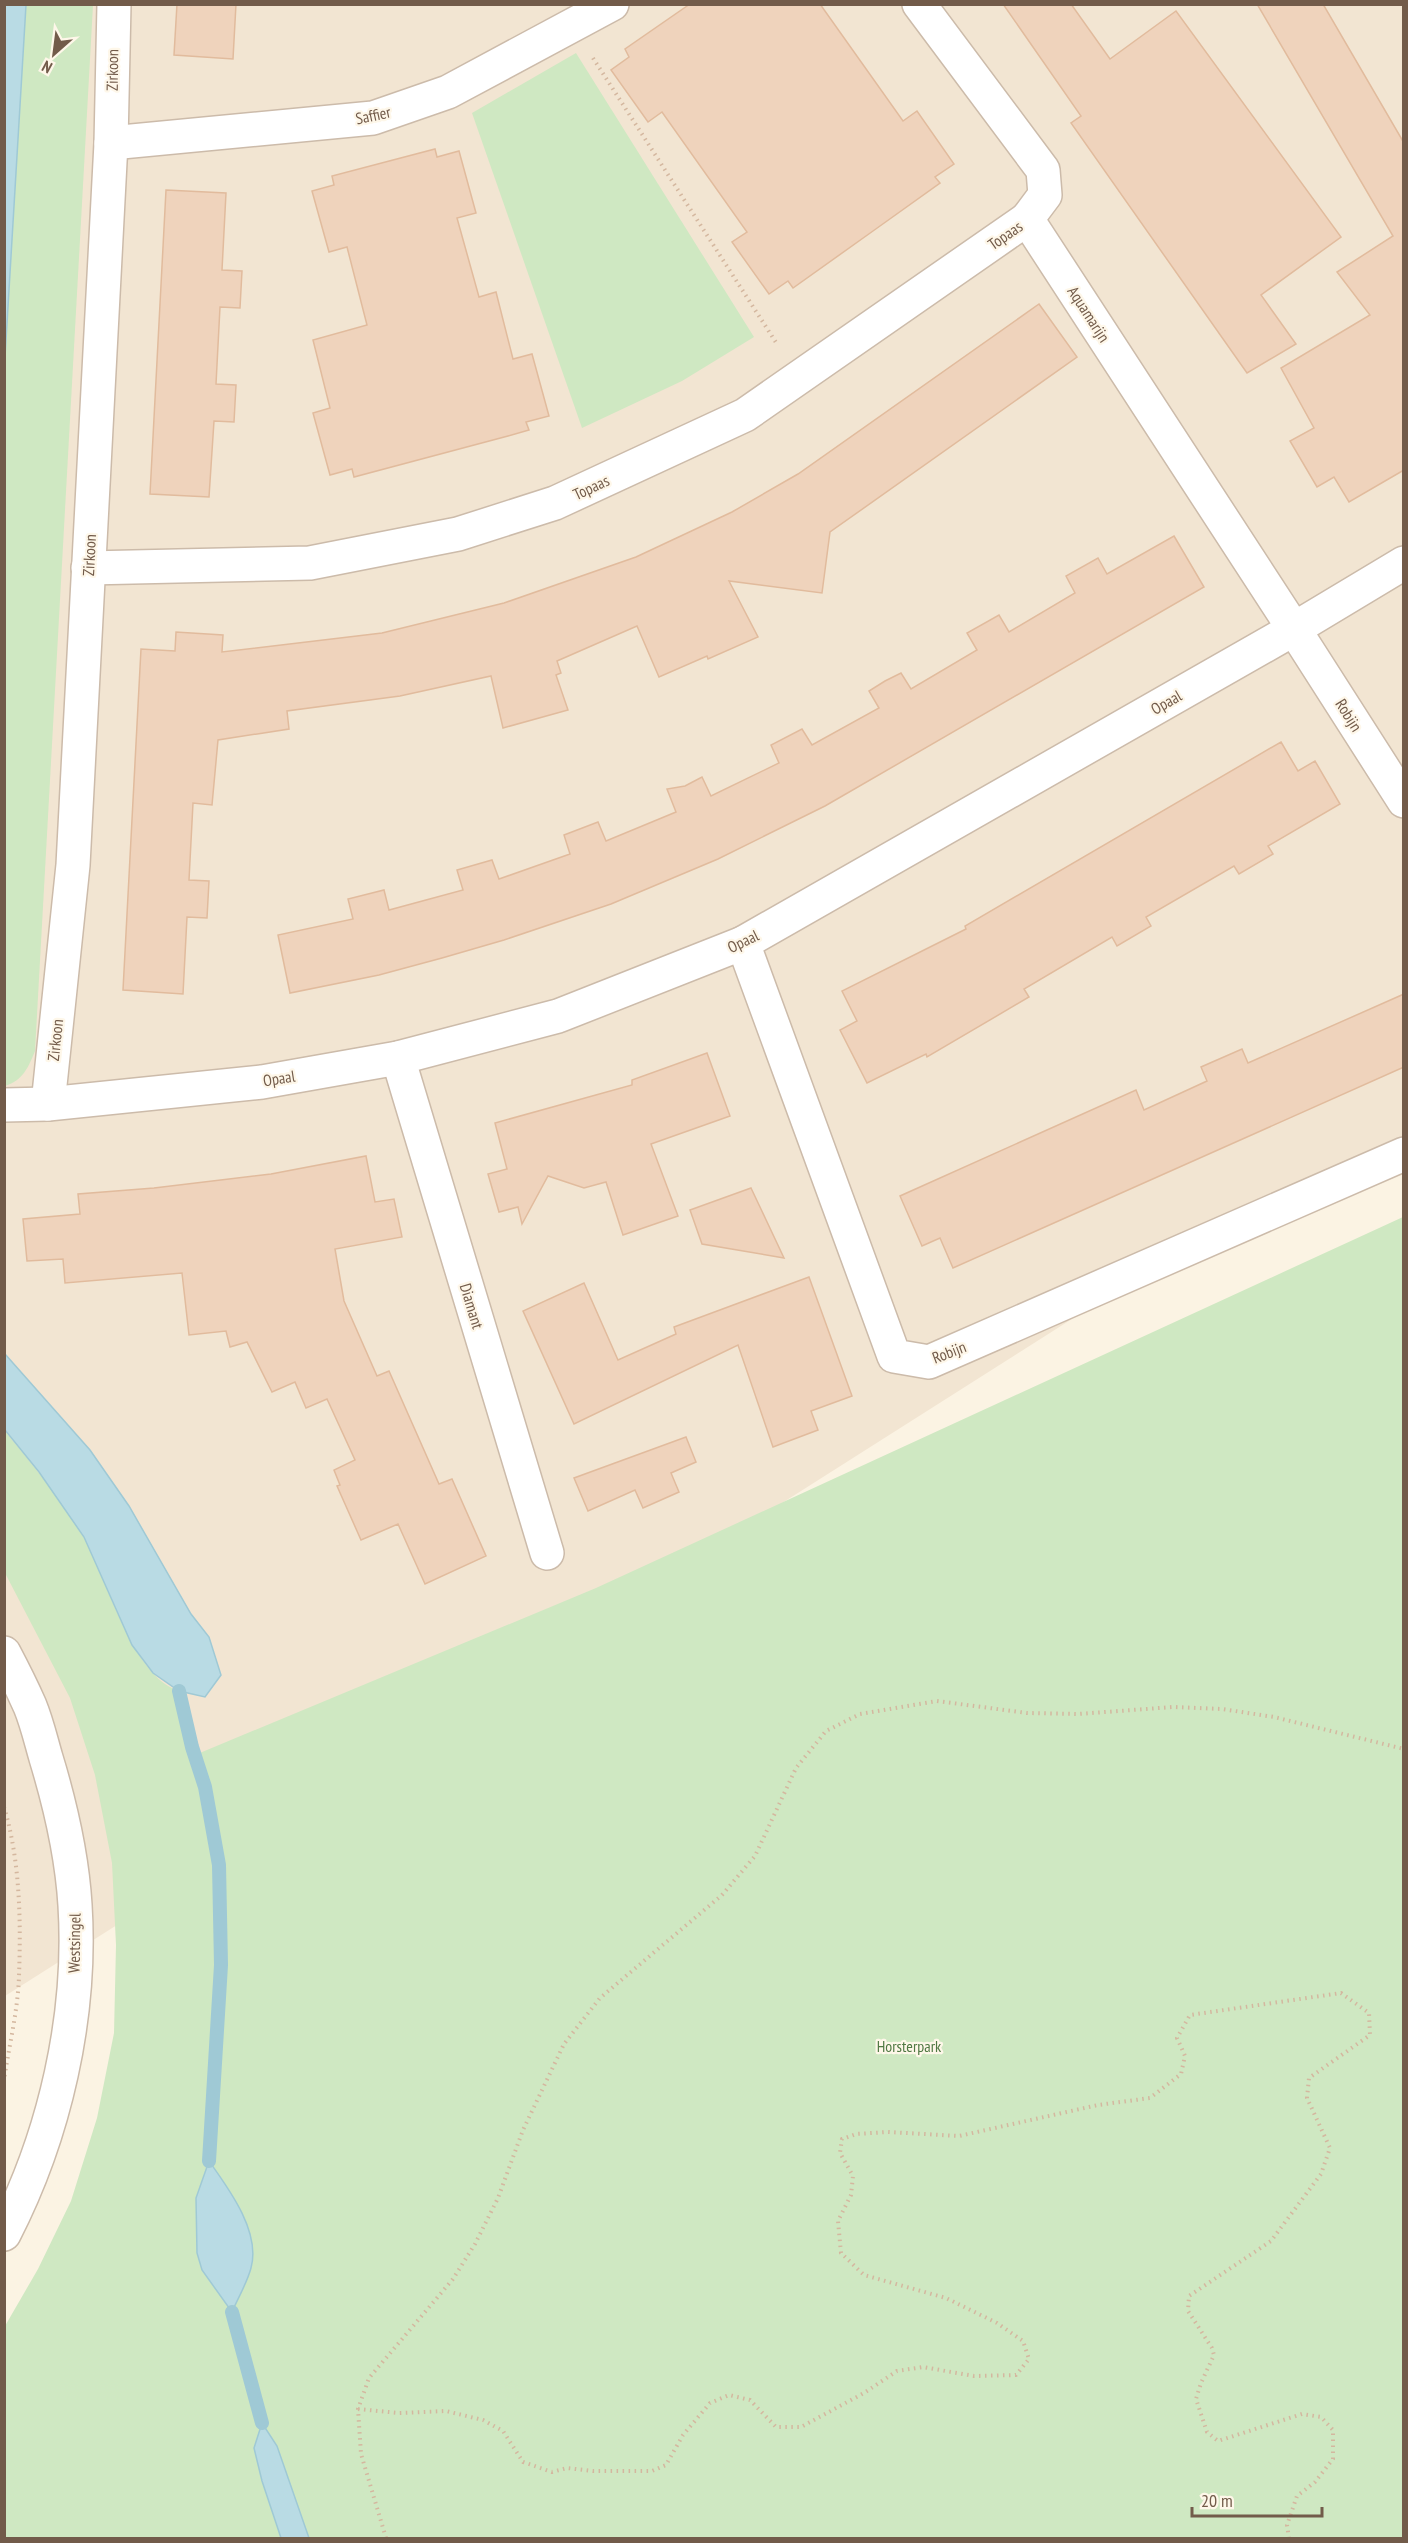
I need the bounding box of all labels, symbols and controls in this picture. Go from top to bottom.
north arrow [24,24,84,84]
street label: Zirkoon [102,49,122,91]
text: N [38,56,55,78]
street label: Saffier [354,101,393,128]
street label: Topaas [984,216,1026,254]
street label: Aquamarijn [1064,282,1114,346]
street label: Topaas [570,470,612,504]
street label: Zirkoon [78,534,100,576]
street label: Opaal [1147,685,1185,719]
street label: Robijn [1331,695,1367,735]
street label: Opaal [724,925,762,957]
street label: Zirkoon [43,1018,67,1062]
street label: Opaal [261,1066,297,1090]
street label: Diamant [456,1281,489,1332]
street label: Robijn [929,1336,969,1368]
street label: Westsingel [63,1913,85,1973]
park label: Horsterpark [877,2036,942,2056]
scale bar [1192,2480,1322,2518]
text: 20 m [1201,2489,1233,2512]

